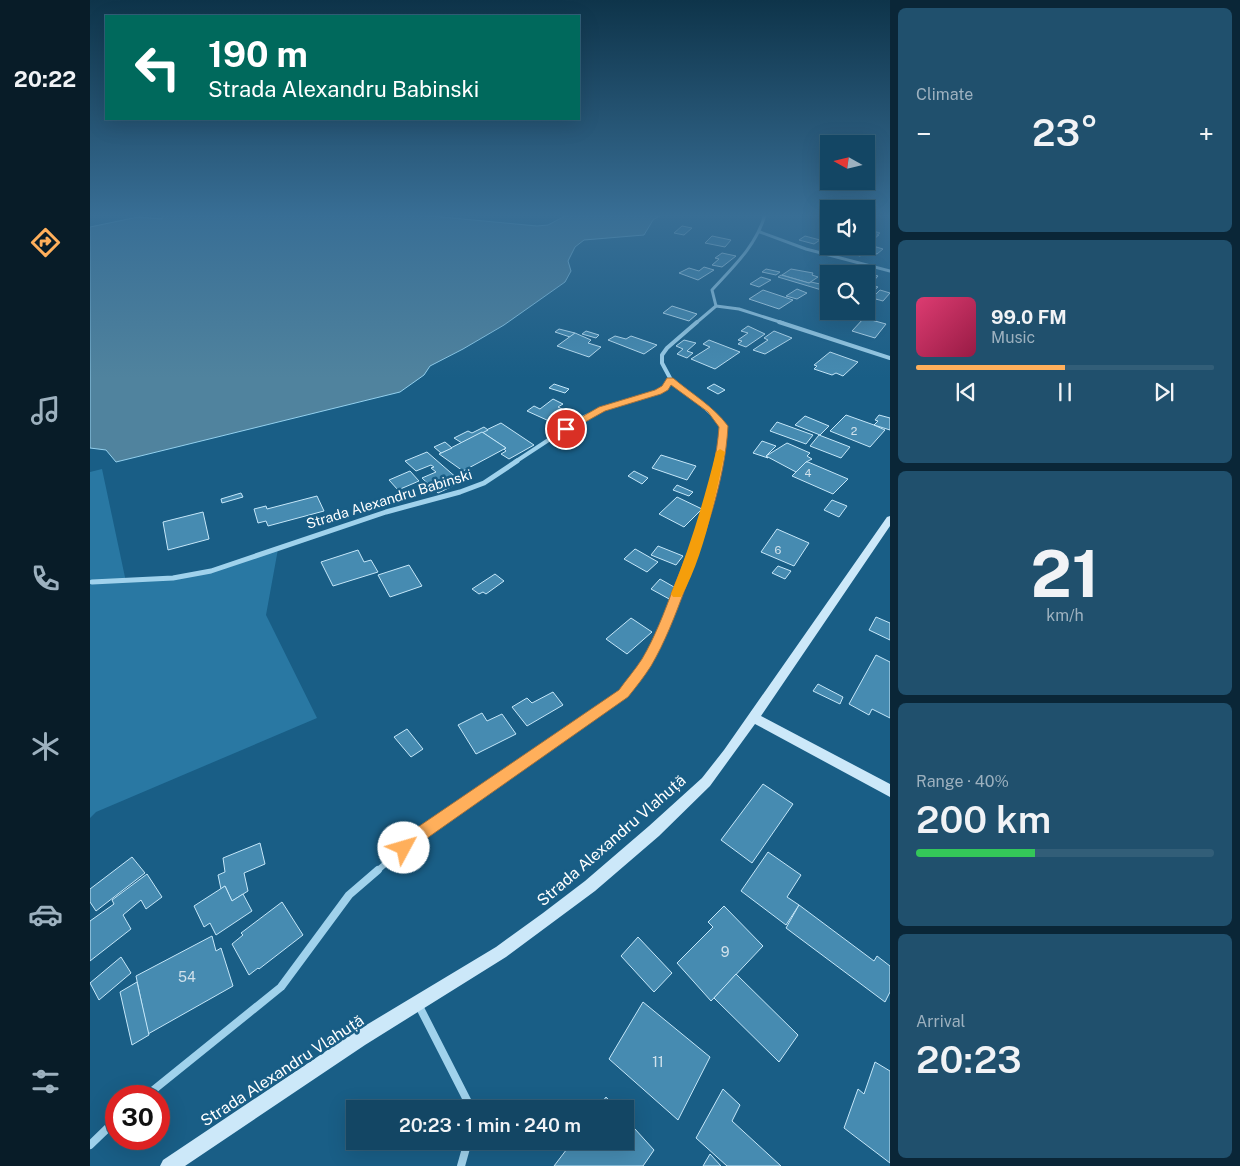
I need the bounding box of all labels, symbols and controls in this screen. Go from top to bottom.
text: 190 m [208,34,308,75]
icon: left [125,35,190,100]
text: 20:22 [14,66,76,92]
text: Strada Alexandru Babinski [208,76,479,102]
text: Climate [916,85,973,104]
text: 23° [1032,110,1098,155]
text: − [916,117,932,150]
text: + [1198,117,1214,150]
north arrow [820,135,875,190]
map controls [820,135,875,320]
button: sound [820,200,875,255]
icon: directions [28,225,63,260]
button: search [820,265,875,320]
text: 99.0 FM [991,306,1067,328]
text: Music [991,328,1035,347]
icon: previous [952,378,980,406]
icon: pause [1051,378,1079,406]
icon: next [1150,378,1178,406]
icon: music [28,393,63,428]
pin [545,408,587,450]
icon: arrive [552,415,580,443]
house number: 2 [851,425,858,437]
street label: Strada Alexandru Babinski [304,466,474,532]
house number: 4 [805,467,812,479]
text: 21 [1030,535,1100,612]
house number: 6 [775,544,782,556]
icon: phone [28,561,63,596]
text: km/h [1046,606,1084,625]
icon: climate [28,729,63,764]
street label: Strada Аlexandru Vlahuță [533,771,690,910]
text: Range · 40% [916,772,1009,791]
text: 200 km [916,797,1051,842]
position arrow [377,821,429,873]
icon: car [28,897,63,932]
house number: 9 [721,944,730,960]
house number: 54 [178,969,196,985]
street label: Strada Аlexandru Vlahuță [197,1011,367,1130]
text: Arrival [916,1012,965,1031]
text: 20:23 [916,1037,1022,1082]
house number: 11 [652,1054,664,1070]
icon: filters [28,1064,63,1099]
speed limit sign: 30 [105,1085,170,1150]
text: 20:23 · 1 min · 240 m [399,1114,581,1136]

